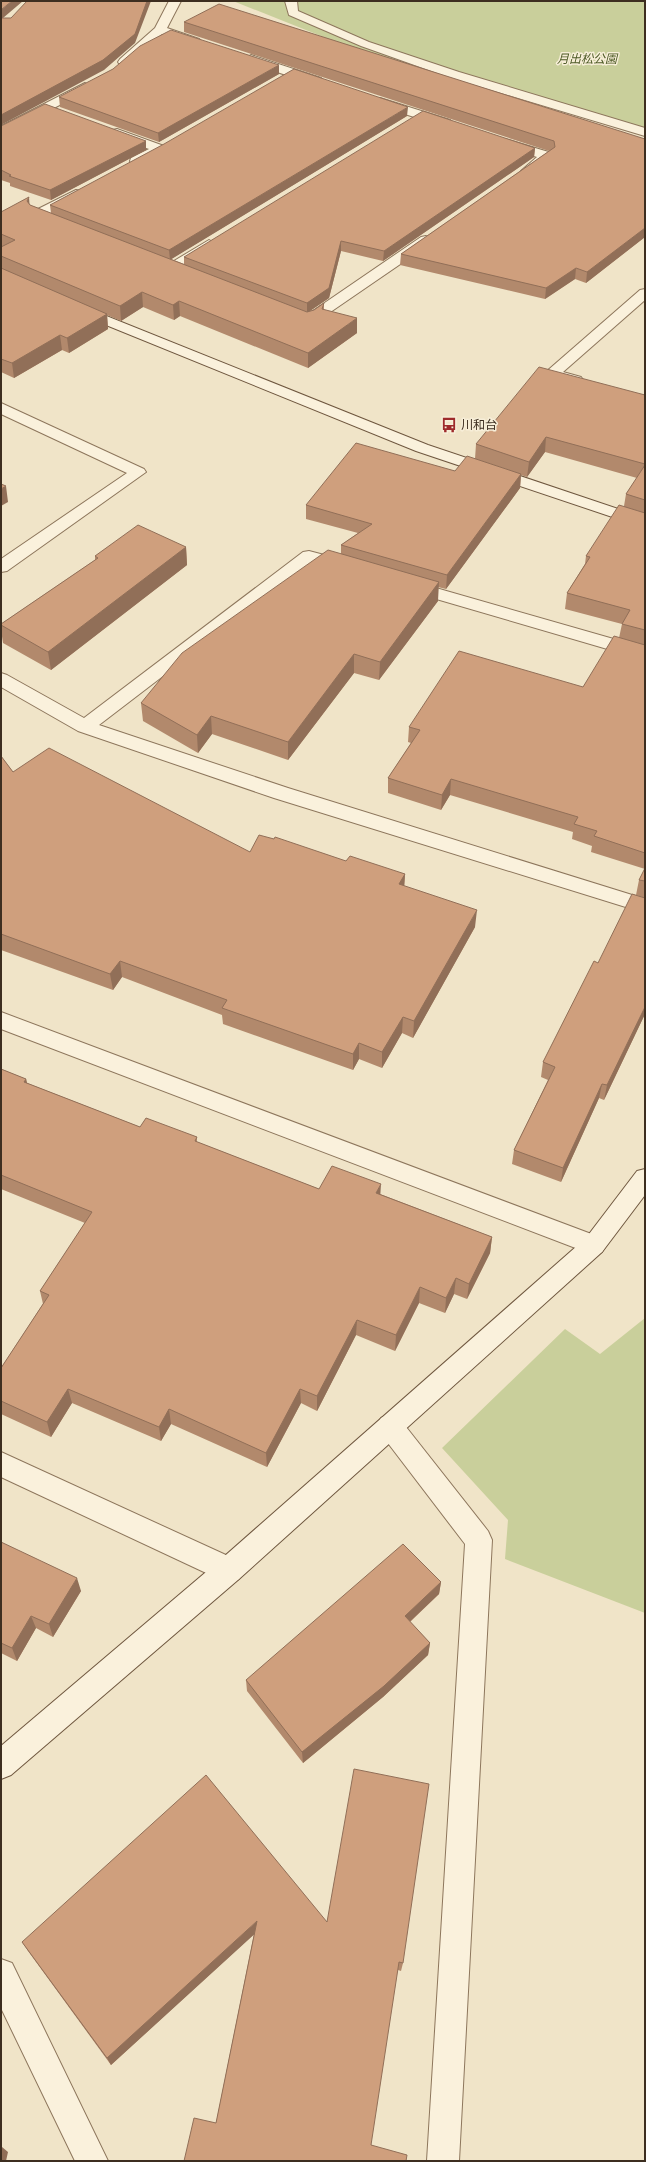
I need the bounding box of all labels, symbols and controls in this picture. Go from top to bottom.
park label: 月出松公園 [557,50,619,66]
bus stop icon: 川和台 [440,416,458,434]
place label: 川和台 [461,416,497,432]

